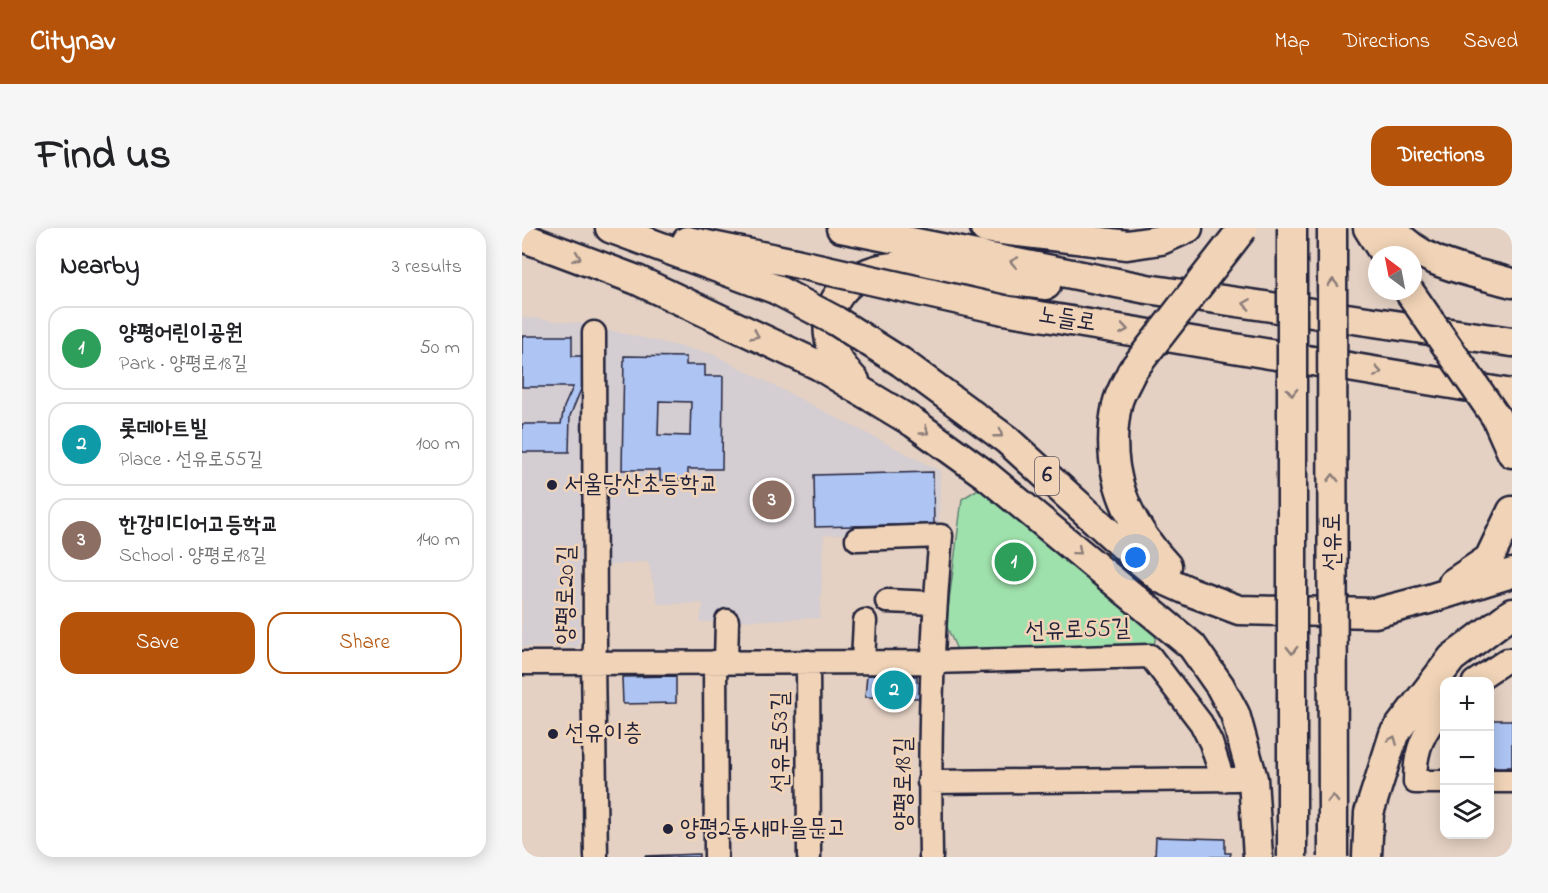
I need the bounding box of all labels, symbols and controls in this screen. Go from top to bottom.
text: Citynav [30,22,115,63]
text: Map [1274,27,1310,57]
text: Directions [1343,27,1430,57]
text: Saved [1463,27,1518,57]
text: Find us [36,126,171,187]
button: Directions [1371,126,1512,186]
north arrow [1368,246,1422,300]
text: Nearby [60,248,139,286]
one-way arrow [571,250,582,262]
text: 3 results [392,253,462,282]
one-way arrow [1009,257,1019,270]
one-way arrow [1327,278,1339,287]
street label: 노들로 [1036,298,1098,342]
one-way arrow [1242,298,1252,311]
text: 양평어린이공원 [119,318,243,350]
one-way arrow [1119,323,1128,335]
one-way arrow [749,328,760,340]
text: 1 [78,334,85,363]
text: 50 m [419,334,460,363]
text: Park · 양평로18길 [119,350,248,379]
one-way arrow [1374,365,1383,377]
one-way arrow [1286,387,1298,396]
text: 롯데아트빌 [119,414,208,446]
one-way arrow [919,423,930,434]
one-way arrow [992,427,1003,438]
text: 2 [77,430,86,459]
text: 100 m [416,430,460,459]
text: Place · 선유로55길 [119,446,263,475]
road number: 6 [1035,457,1059,495]
place label: 서울당산초등학교 [564,468,719,503]
one-way arrow [1327,473,1339,482]
marker: 서울당산초등학교 [545,478,559,492]
pin: 3 [752,478,792,522]
text: 한강미디어고등학교 [119,510,278,542]
street label: 선유로 [1316,513,1351,571]
text: 3 [77,526,86,555]
text: 140 m [416,526,460,555]
pin: 1 [994,540,1034,584]
text: School · 양평로18길 [119,542,266,571]
your location [1121,543,1150,572]
one-way arrow [1071,544,1082,555]
street label: 양평로20길 [549,545,585,645]
button: Save [60,612,255,674]
button: Share [267,612,462,674]
street label: 선유로55길 [1025,612,1131,650]
one-way arrow [1286,645,1298,654]
pin: 2 [874,668,914,712]
map controls [1440,677,1494,839]
button: + [1440,677,1494,731]
street label: 선유로53길 [764,692,799,792]
place label: 선유이층 [565,717,642,752]
marker: 선유이층 [546,727,560,741]
button: − [1440,731,1494,785]
one-way arrow [1386,735,1398,746]
street label: 양평로18길 [887,737,922,831]
button: layers [1440,785,1494,839]
one-way arrow [1327,794,1339,803]
place label: 양평2동새마을문고 [680,812,846,847]
marker: 양평2동새마을문고 [661,822,675,836]

